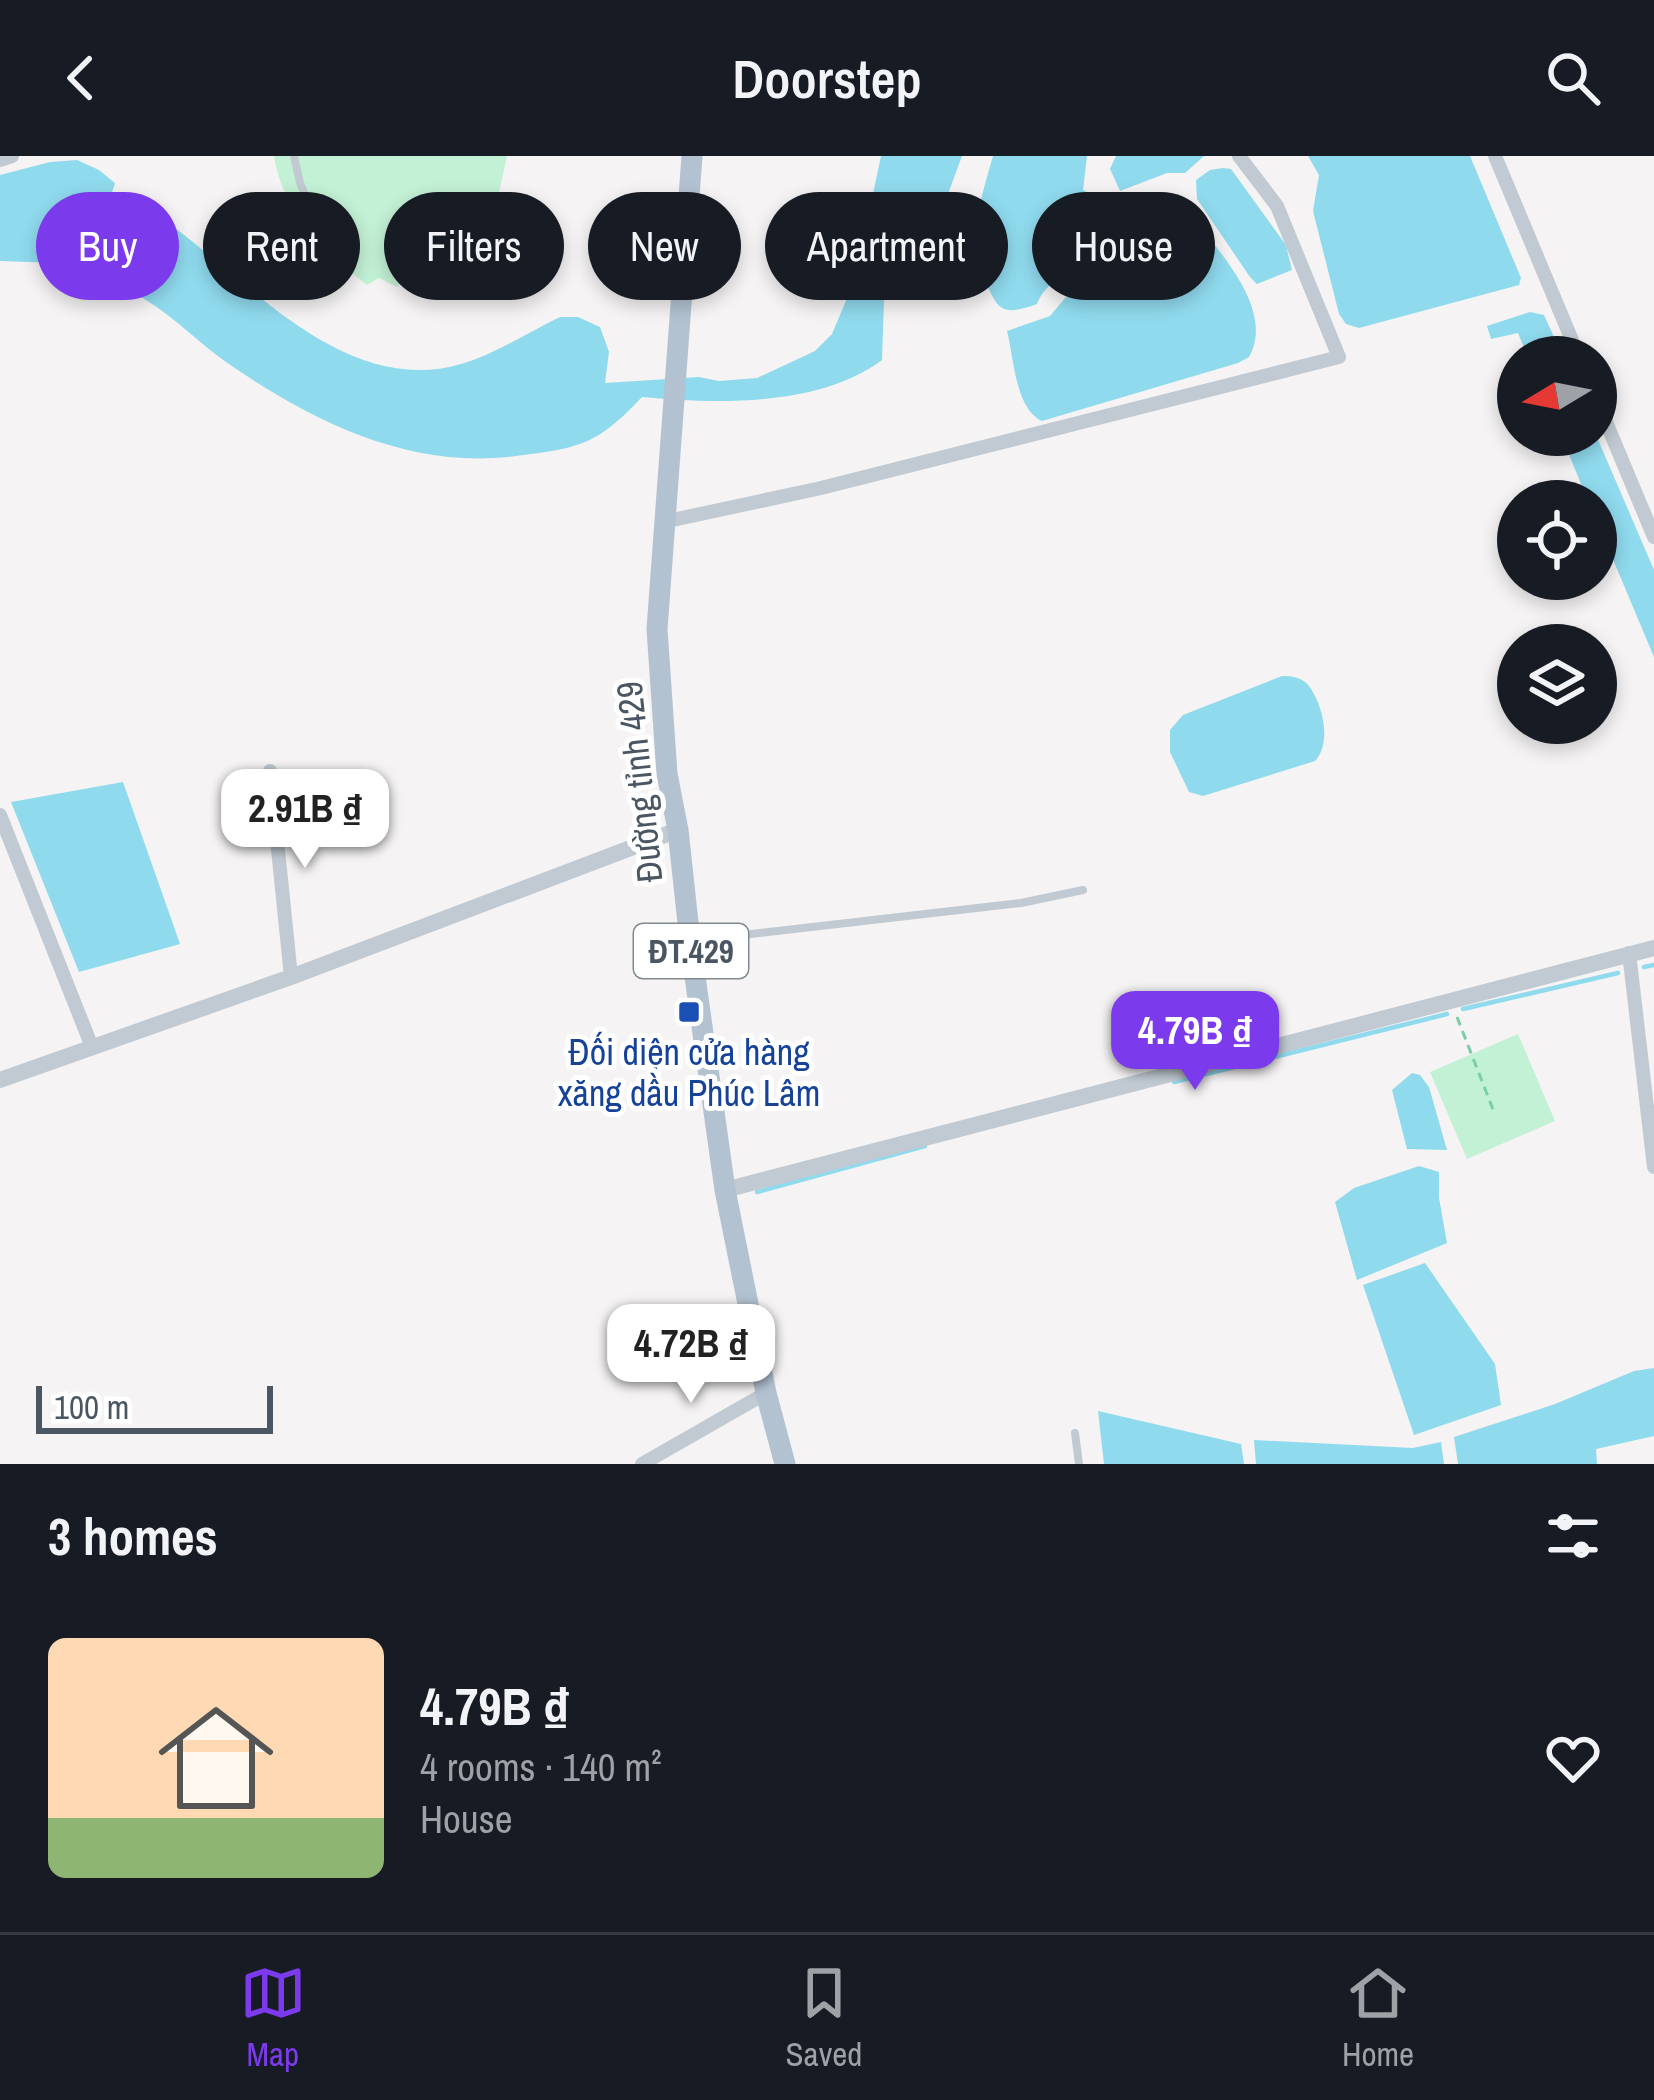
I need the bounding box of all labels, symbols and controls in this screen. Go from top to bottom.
text: Doorstep [732,42,922,115]
icon: back [48,45,114,111]
icon: search [1540,45,1606,111]
chip: Buy [36,192,179,300]
chip: Rent [203,192,360,300]
chip: Filters [384,192,564,300]
chip: New [588,192,741,300]
chip: Apartment [765,192,1008,300]
chip: House [1032,192,1215,300]
north arrow [1497,336,1617,456]
map controls [1497,336,1617,744]
button: locate [1497,480,1617,600]
button: layers [1497,624,1617,744]
street label: Đường tỉnh 429 [605,679,673,885]
pin: 2.91B ₫ [194,769,416,871]
text: 2.91B ₫ [248,782,362,834]
road number: ĐT.429 [634,924,748,978]
pin: 4.79B ₫ [1084,991,1306,1093]
marker: Đối diện cửa hàng xăng dầu Phúc Lâm [676,999,702,1025]
text: 4.79B ₫ [1138,1004,1252,1056]
place label: Đối diện cửa hàng xăng dầu Phúc Lâm [558,1028,820,1117]
pin: 4.72B ₫ [580,1304,802,1406]
text: 4.72B ₫ [634,1317,748,1369]
scale bar [36,1380,273,1433]
text: 100 m [54,1385,129,1429]
text: 3 homes [48,1502,218,1571]
icon: filters [1540,1503,1606,1569]
text: 4.79B ₫ [420,1672,569,1741]
icon: home [144,1686,288,1830]
icon: heart [1540,1725,1606,1791]
text: 4 rooms · 140 m² [420,1741,662,1793]
text: House [420,1793,512,1845]
tab: Map [240,1960,306,2076]
tab: Saved [786,1960,862,2076]
tab: Home [1342,1960,1414,2076]

